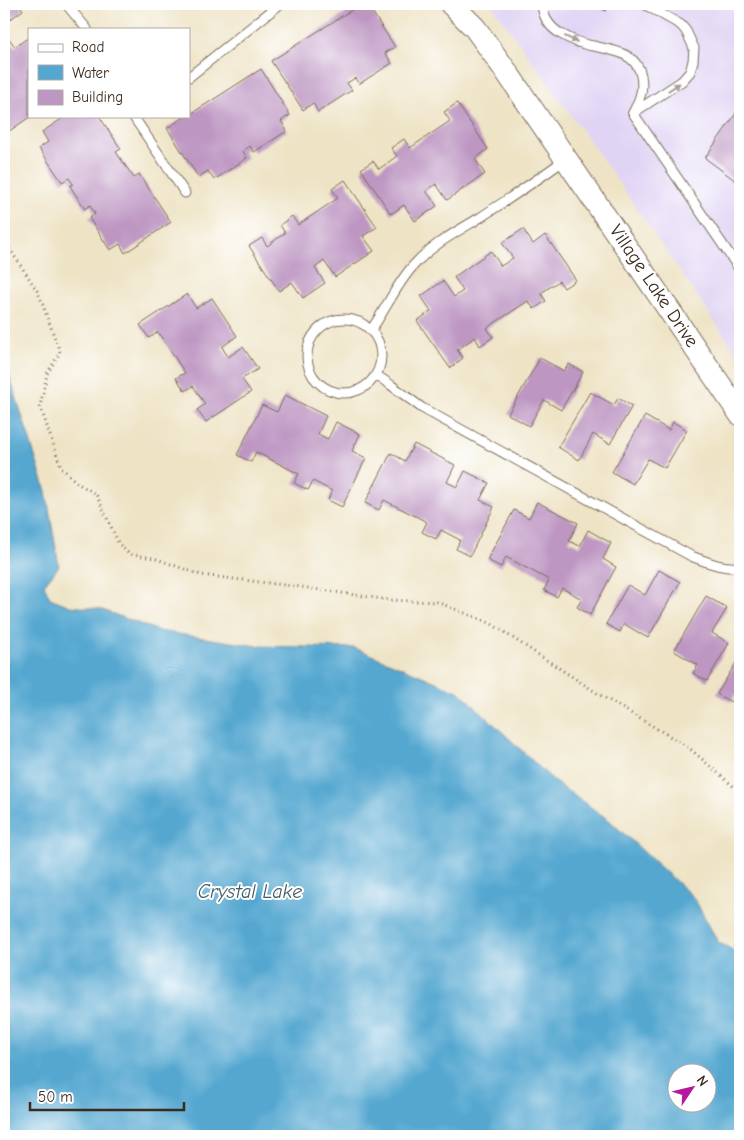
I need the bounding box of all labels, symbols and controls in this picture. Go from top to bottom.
legend [28,28,190,118]
one-way arrow [564,35,578,43]
text: Road [72,38,104,56]
text: Water [72,64,109,82]
one-way arrow [667,82,681,91]
text: Building [72,88,123,106]
street label: Village Lake Drive [605,221,703,351]
water label: Crystal Lake [198,880,302,903]
north arrow [666,1062,716,1112]
text: N [693,1072,712,1089]
scale bar [30,1080,184,1112]
text: 50 m [38,1088,73,1106]

